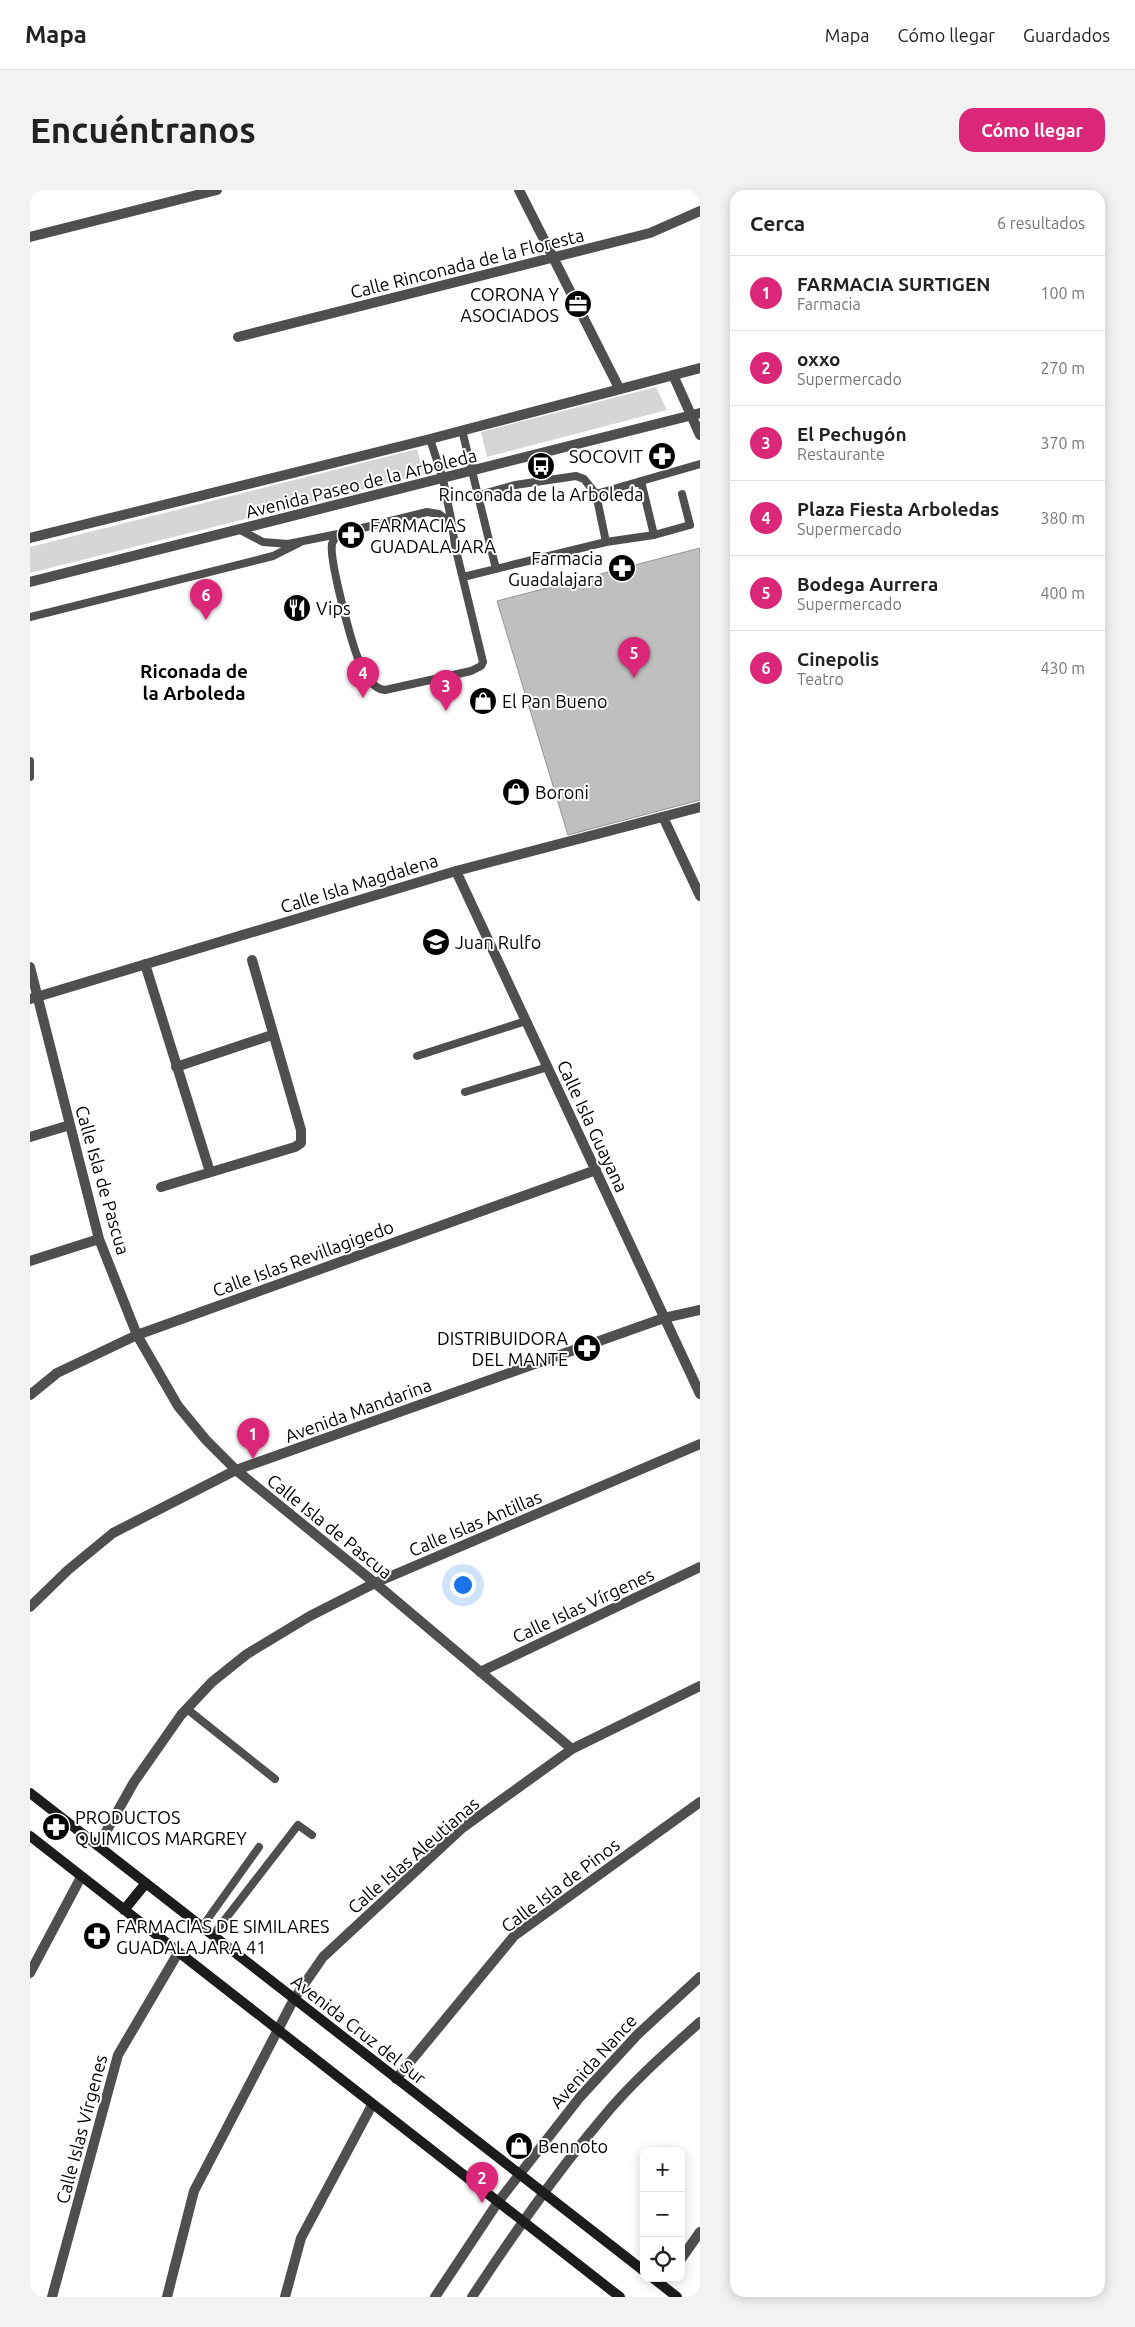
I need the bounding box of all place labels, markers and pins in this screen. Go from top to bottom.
place label: CORONA Y ASOCIADOS [460,284,560,325]
office icon: CORONA Y ASOCIADOS [563,289,593,319]
pharmacy icon: SOCOVIT [647,441,677,471]
place label: SOCOVIT [569,446,643,466]
bus stop icon: Rinconada de la Arboleda [526,451,556,481]
place label: Rinconada de la Arboleda [439,484,643,504]
place label: FARMACIAS GUADALAJARA [370,515,496,556]
pharmacy icon: FARMACIAS GUADALAJARA [336,520,366,550]
place label: Farmacia Guadalajara [508,548,603,589]
pharmacy icon: Farmacia Guadalajara [607,553,637,583]
pin: 6 [190,579,222,620]
restaurant icon: Vips [282,593,312,623]
place label: Vips [316,598,351,618]
pin: 5 [618,637,650,678]
pin: 4 [347,657,379,698]
pin: 3 [430,670,462,711]
shop icon: El Pan Bueno [468,686,498,716]
place label: El Pan Bueno [502,691,608,711]
shop icon: Boroni [501,777,531,807]
place label: Boroni [535,782,589,802]
school or university icon: Juan Rulfo [421,927,451,957]
place label: Juan Rulfo [455,932,541,952]
place label: DISTRIBUIDORA DEL MANTE [437,1328,568,1369]
pharmacy icon: DISTRIBUIDORA DEL MANTE [572,1333,602,1363]
pin: 1 [237,1418,269,1459]
place label: PRODUCTOS QUIMICOS MARGREY [75,1807,247,1849]
pharmacy icon: PRODUCTOS QUIMICOS MARGREY [41,1812,71,1842]
place label: FARMACIAS DE SIMILARES GUADALAJARA 41 [116,1916,329,1957]
pharmacy icon: FARMACIAS DE SIMILARES GUADALAJARA 41 [82,1921,112,1951]
shop icon: Bennoto [504,2131,534,2161]
place label: Bennoto [538,2136,608,2156]
pin: 2 [466,2162,498,2203]

